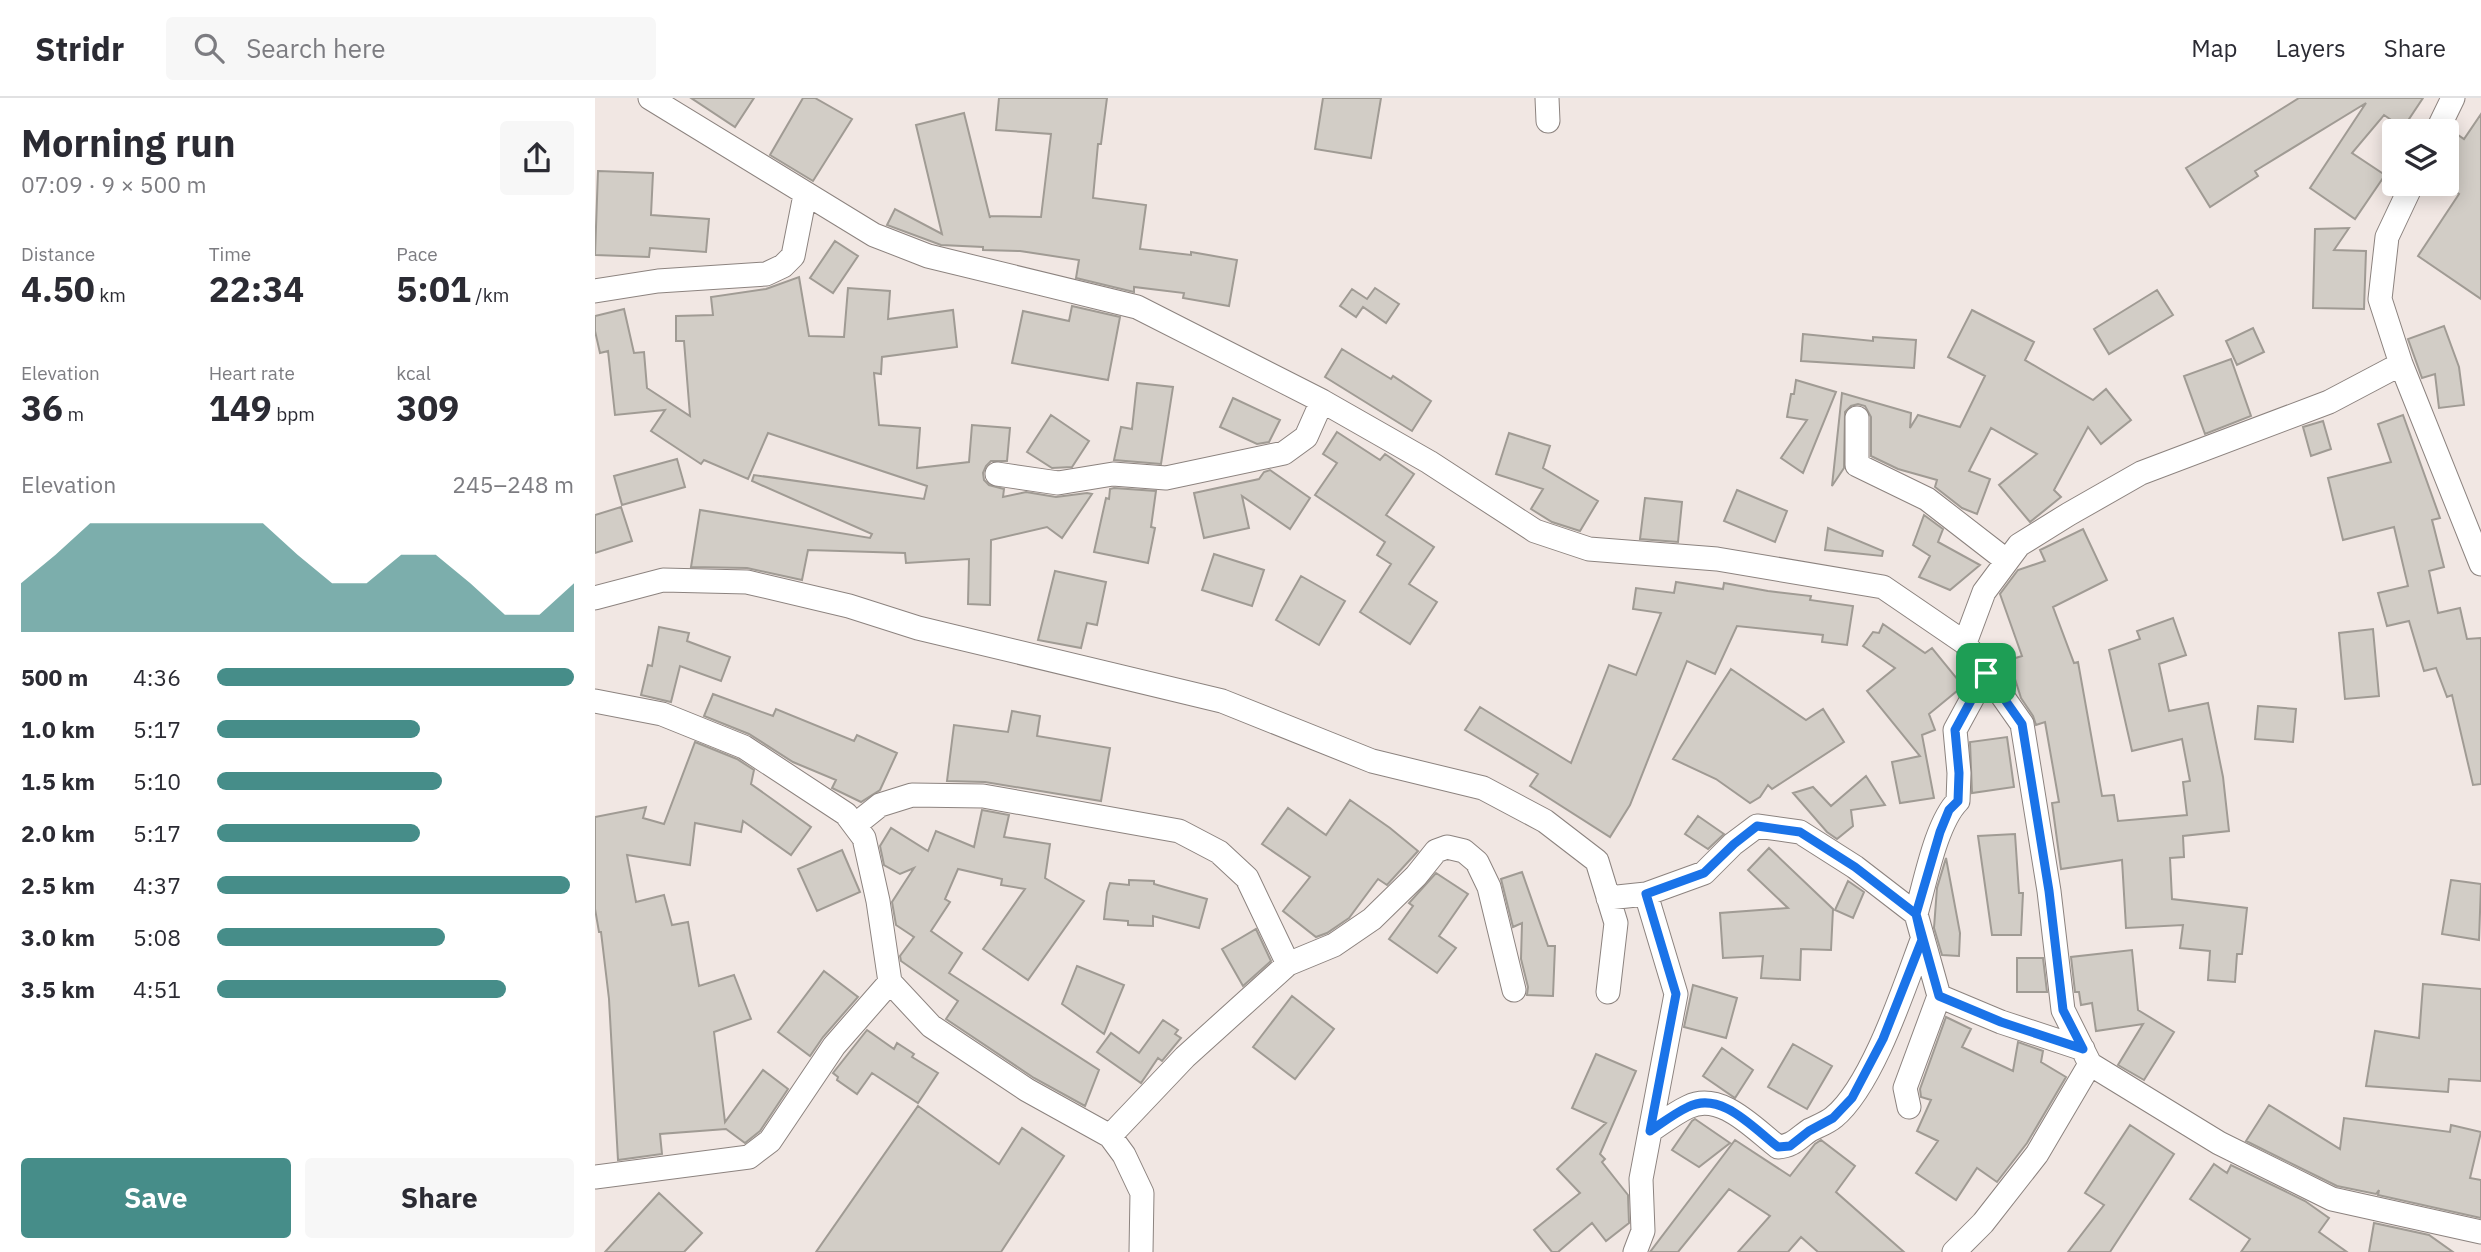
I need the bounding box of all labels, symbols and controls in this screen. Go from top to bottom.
search box [166,17,656,80]
text: Stridr [35,27,124,70]
icon: search [190,29,228,67]
text: Search here [246,31,386,65]
text: Map [2191,32,2238,64]
text: Layers [2276,32,2346,64]
text: Share [2384,32,2446,64]
text: Morning run [21,118,236,167]
map controls [2382,119,2459,196]
button: layers [2382,119,2459,196]
button: share [500,121,574,195]
text: 07:09 · 9 × 500 m [21,169,207,199]
text: Distance [21,242,95,266]
text: Time [209,242,251,266]
text: Pace [396,242,438,266]
text: 4.50 [21,266,95,312]
text: 22:34 [209,266,304,312]
text: 5:01 [396,266,471,312]
text: km [95,283,126,307]
text: /km [471,283,509,307]
text: Elevation [21,361,100,385]
text: Heart rate [209,361,295,385]
text: kcal [396,361,431,385]
text: 36 [21,385,63,431]
text: 149 [209,385,272,431]
text: 309 [396,385,459,431]
text: m [63,402,84,426]
text: bpm [272,402,315,426]
text: Elevation [21,469,116,499]
text: 245–248 m [452,469,574,499]
pin [1956,643,2016,703]
icon: arrive [1967,654,2005,692]
text: 500 m [21,662,88,692]
text: 4:36 [133,662,181,692]
text: 1.0 km [21,714,95,744]
text: 5:17 [133,714,181,744]
text: 1.5 km [21,766,95,796]
text: 5:10 [133,766,181,796]
text: 2.0 km [21,818,95,848]
text: 5:17 [133,818,181,848]
text: 2.5 km [21,870,95,900]
text: 4:37 [133,870,181,900]
text: 3.0 km [21,922,95,952]
text: 5:08 [133,922,181,952]
text: 3.5 km [21,974,95,1004]
text: 4:51 [133,974,181,1004]
button: Save [21,1158,291,1238]
button: Share [305,1158,574,1238]

